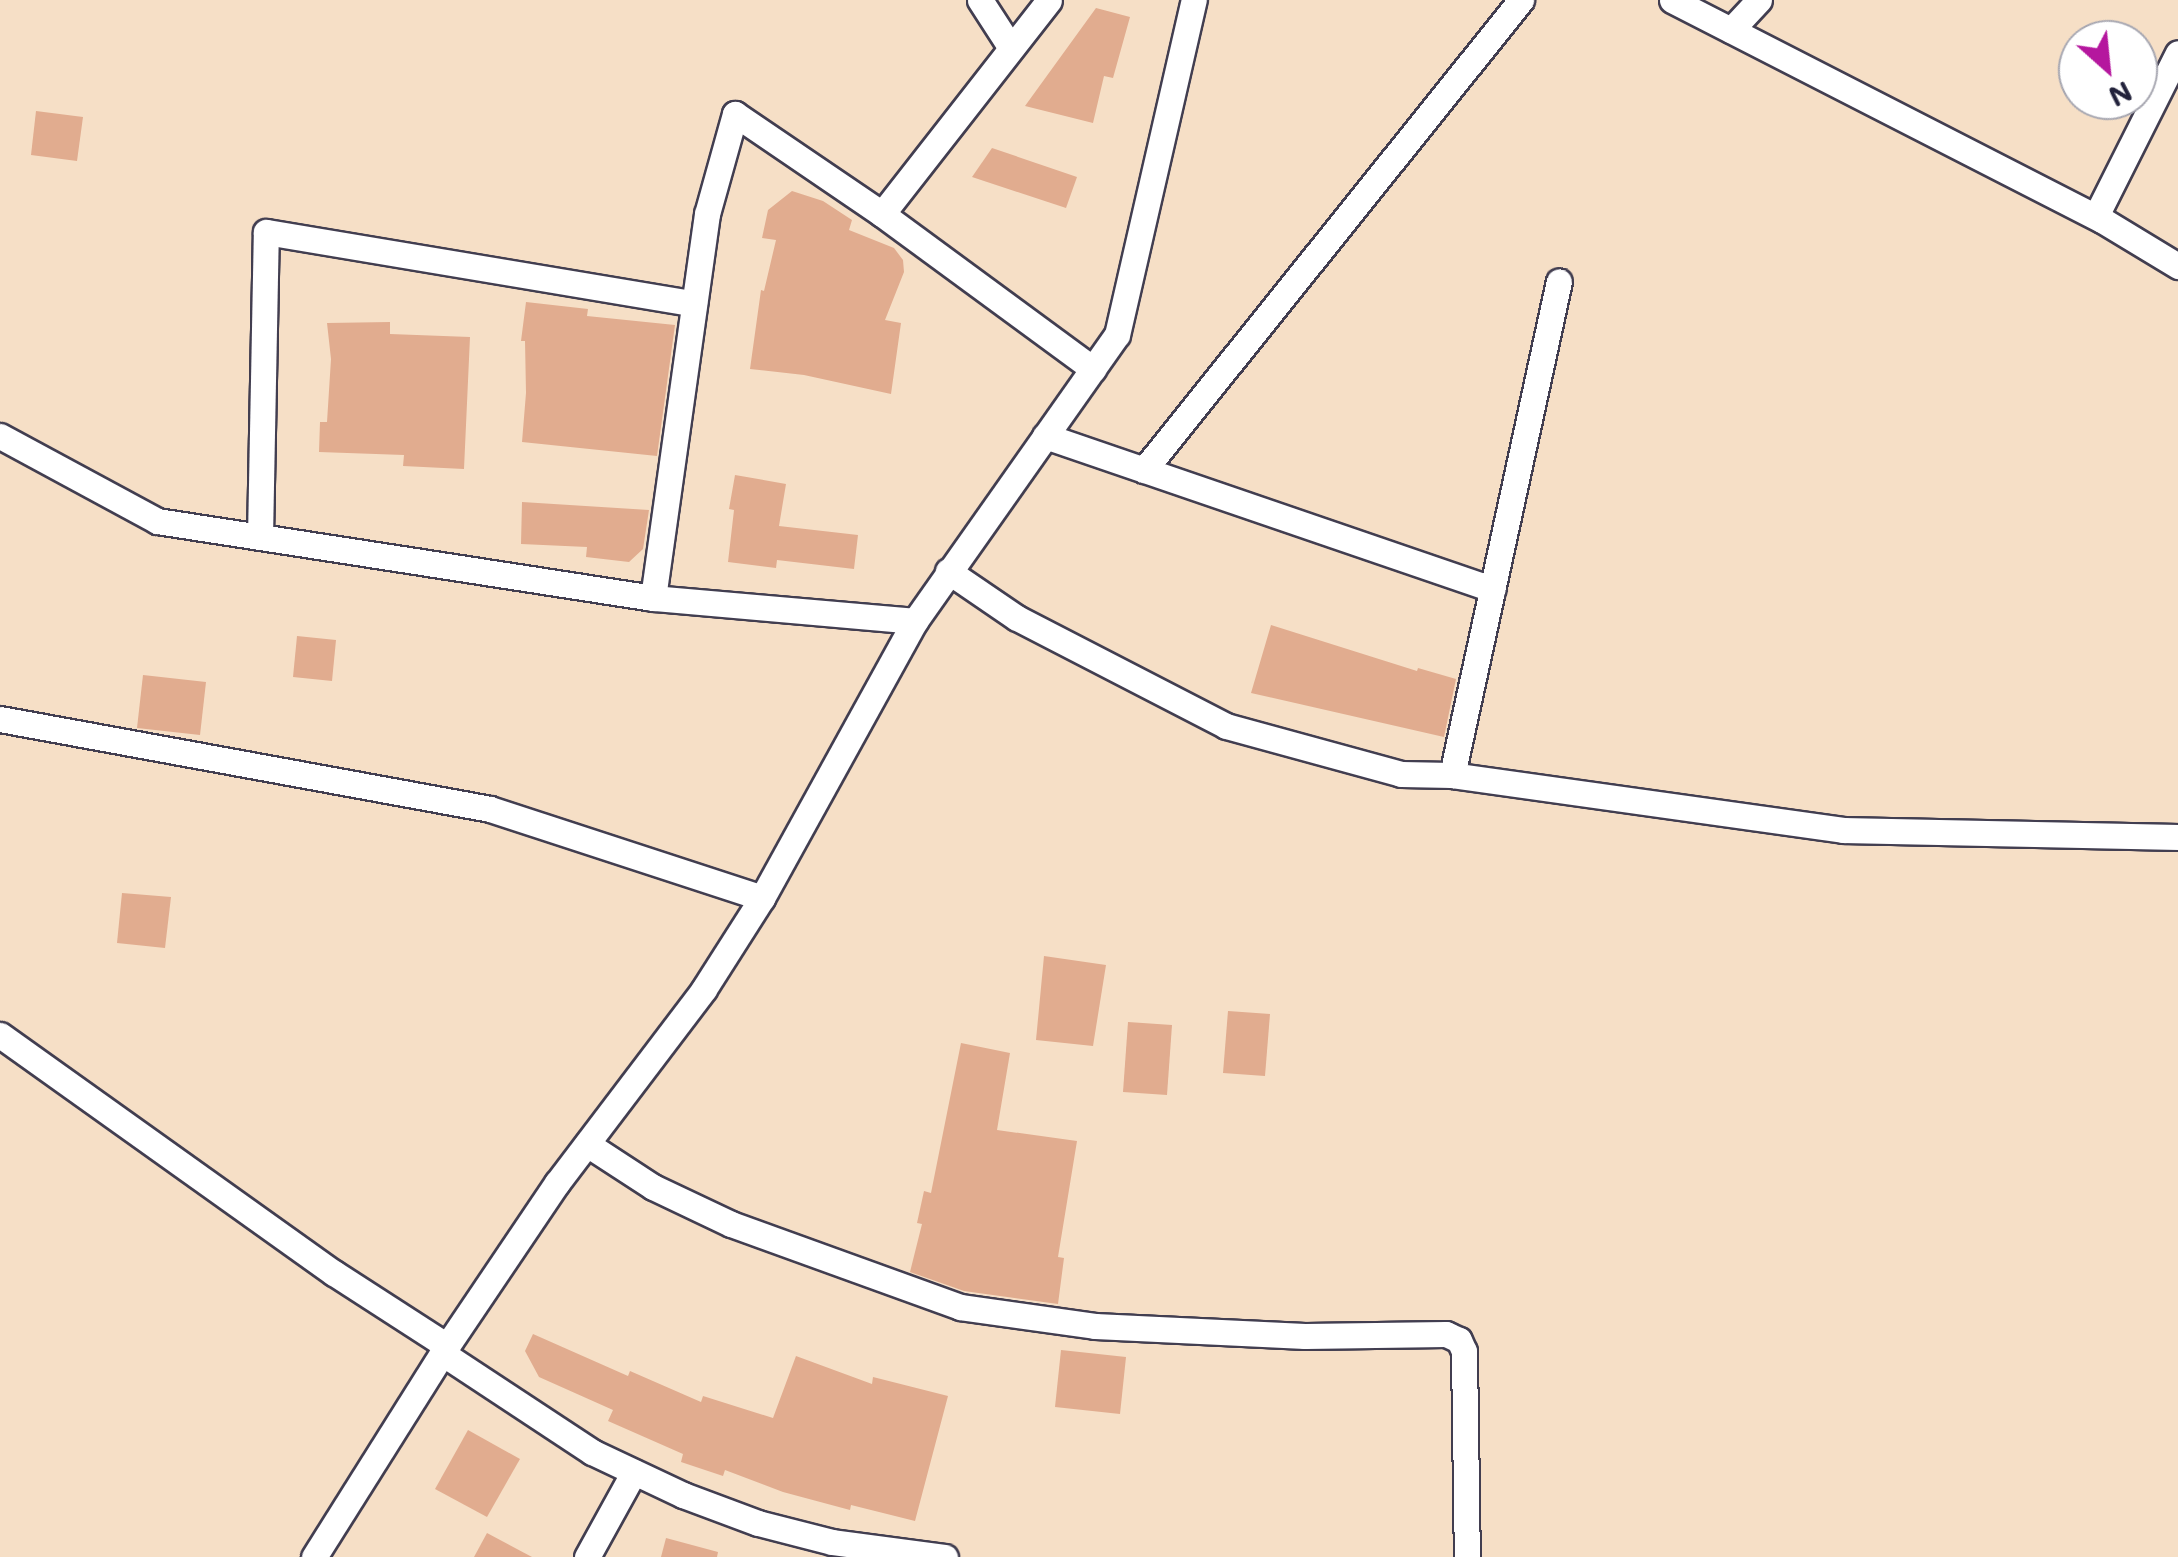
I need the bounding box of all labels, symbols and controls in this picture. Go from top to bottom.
north arrow [2058,20,2158,120]
text: N [2103,74,2138,116]

